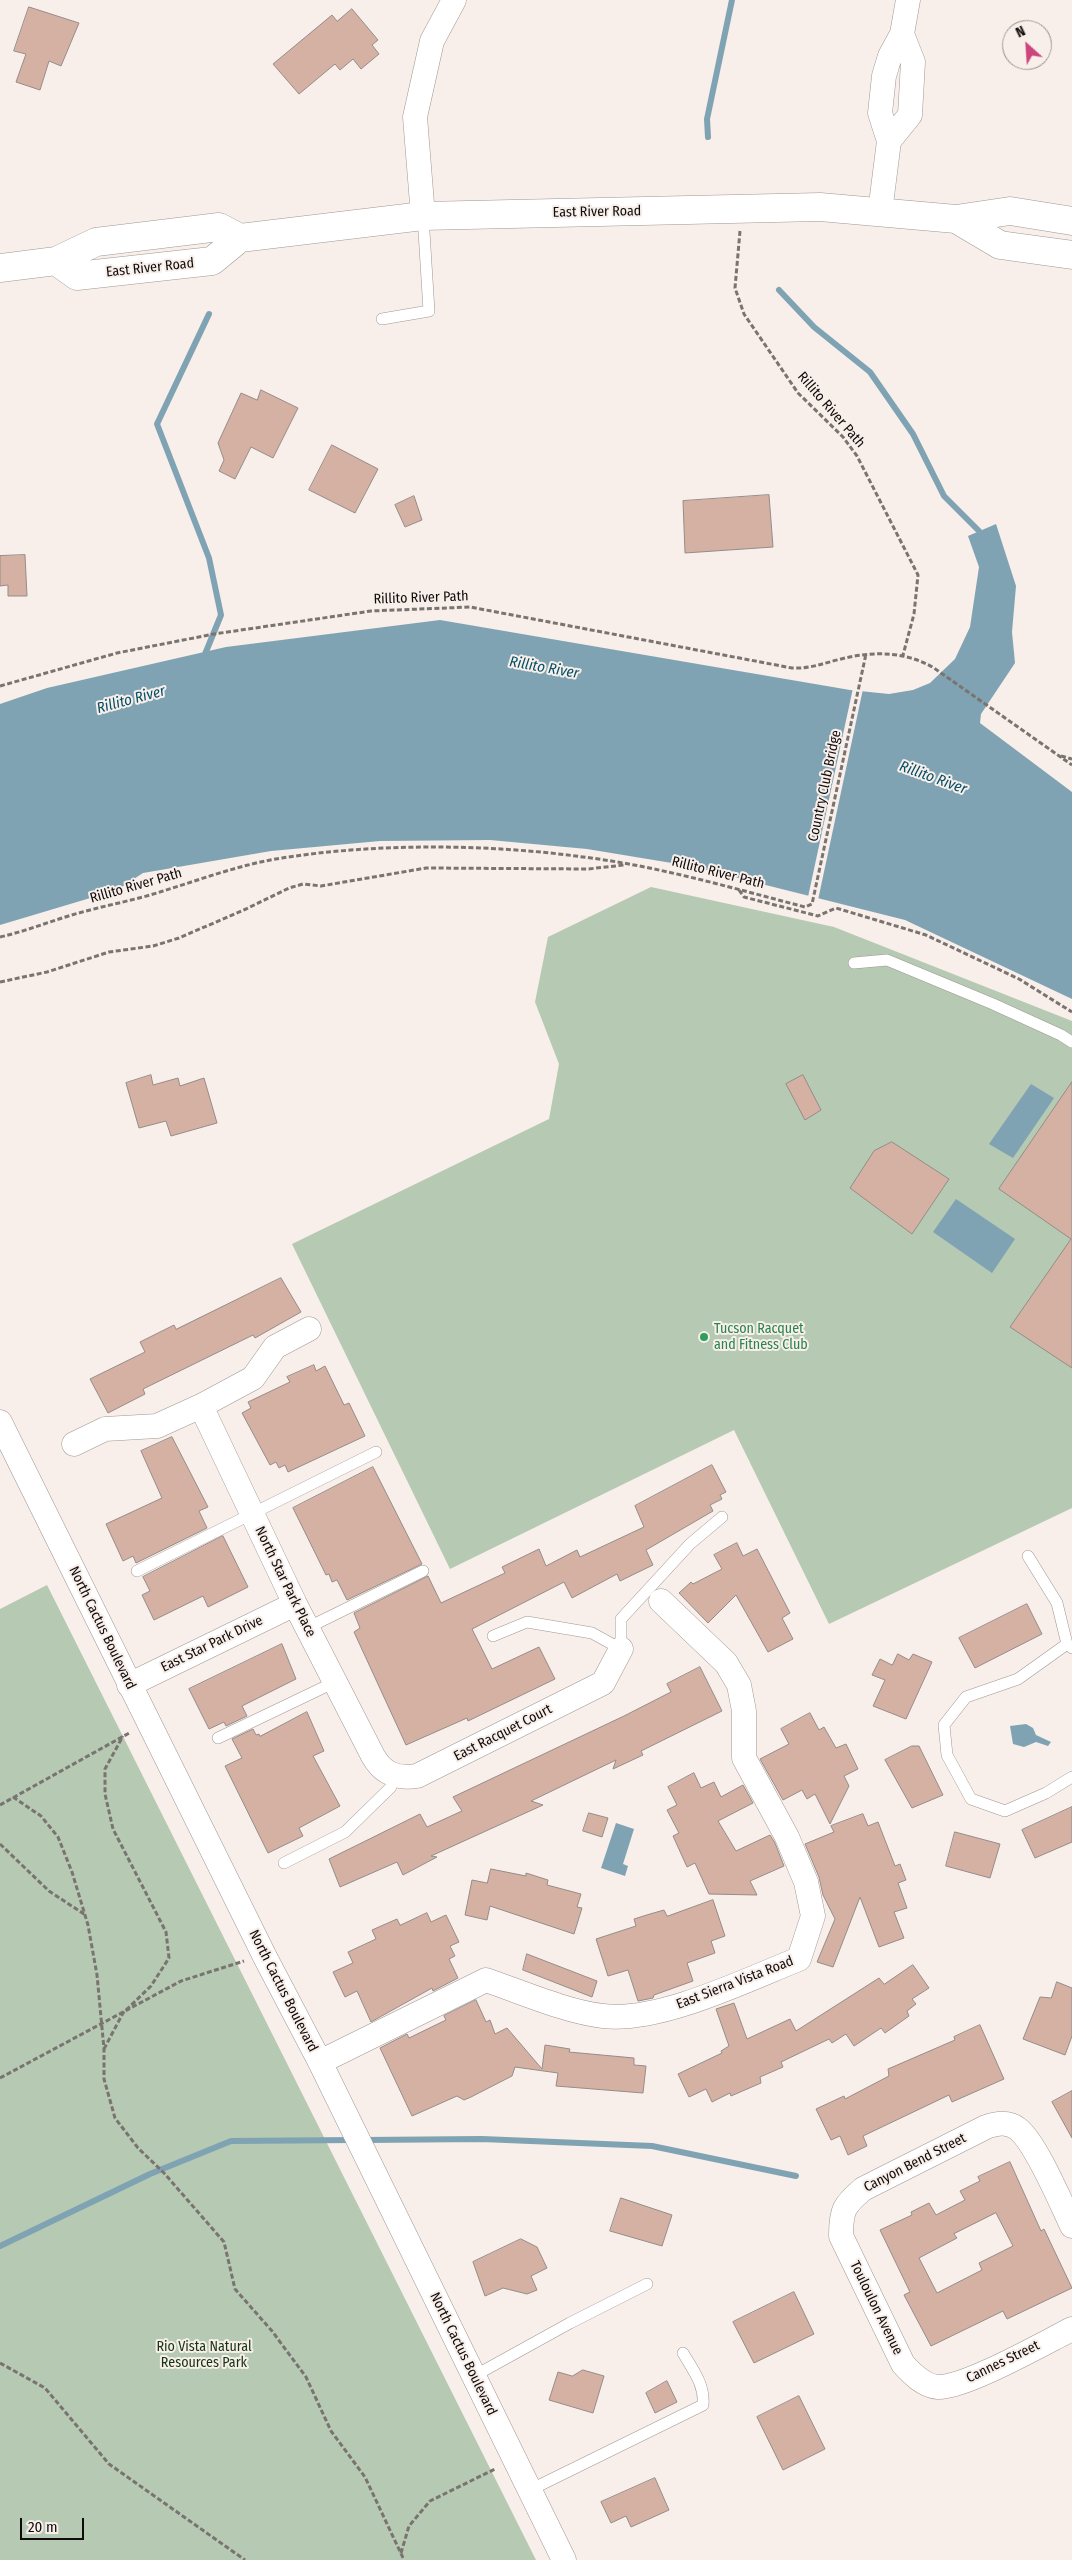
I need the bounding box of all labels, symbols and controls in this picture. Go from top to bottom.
north arrow [1002,20,1052,70]
text: N [1013,22,1028,41]
street label: East River Road [553,203,641,221]
street label: East River Road [105,255,195,281]
street label: Rillito River Path [794,369,868,451]
street label: Rillito River Path [373,588,469,608]
water label: Rillito River [508,653,580,683]
water label: Rillito River [95,682,167,718]
street label: Country Club Bridge [805,729,845,843]
water label: Rillito River [897,758,969,798]
street label: Rillito River Path [670,853,766,893]
street label: Rillito River Path [88,865,184,907]
place label: Tucson Racquet and Fitness Club [714,1321,808,1354]
marker: Tucson Racquet and Fitness Club [698,1331,710,1343]
street label: North Star Park Place [251,1524,319,1640]
street label: North Cactus Boulevard [65,1564,139,1692]
street label: East Star Park Drive [158,1612,266,1676]
street label: East Racquet Court [451,1701,555,1765]
street label: North Cactus Boulevard [245,1927,321,2055]
street label: East Sierra Vista Road [674,1953,796,2013]
street label: Canyon Bend Street [861,2130,969,2196]
street label: Touloulon Avenue [846,2258,906,2358]
street label: North Cactus Boulevard [426,2290,500,2418]
street label: Cannes Street [964,2337,1042,2387]
park label: Rio Vista Natural Resources Park [156,2339,252,2372]
scale bar [22,2508,86,2540]
text: 20 m [28,2518,58,2536]

